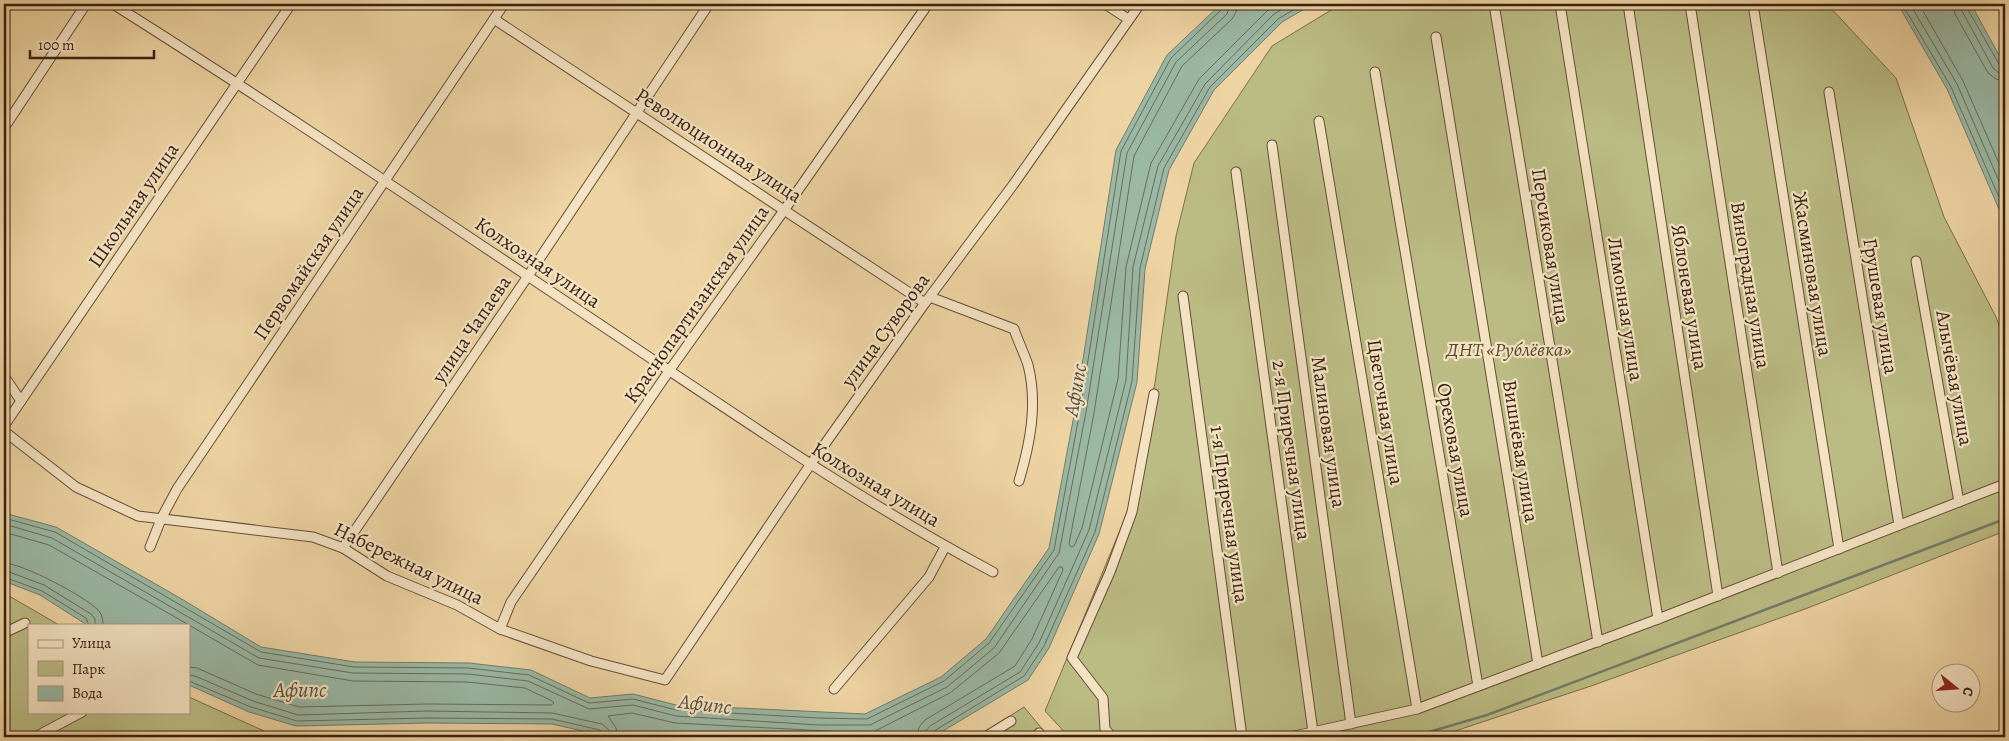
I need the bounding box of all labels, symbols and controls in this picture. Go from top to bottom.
scale bar [30,28,154,60]
text: 100 m [38,35,75,55]
street label: Революционная улица [630,81,808,210]
street label: Школьная улица [82,137,186,273]
street label: Персиковая улица [1525,166,1576,327]
street label: Первомайская улица [247,181,370,345]
street label: Жасминовая улица [1786,190,1839,359]
street label: Краснопартизанская улица [618,199,776,409]
street label: Виноградная улица [1724,200,1777,371]
street label: Колхозная улица [470,210,606,315]
street label: Яблоневая улица [1665,222,1714,373]
street label: Лимонная улица [1601,235,1650,384]
street label: Грушевая улица [1856,236,1905,377]
street label: улица Суворова [834,267,937,394]
street label: улица Чапаева [425,270,518,389]
street label: Алычёвая улица [1929,307,1980,449]
park label: ДНТ «Рублёвка» [1445,336,1571,363]
street label: Цветочная улица [1361,337,1410,488]
street label: Малиновая улица [1305,355,1353,510]
street label: 2-я Приречная улица [1266,358,1318,543]
water label: Афипс [1056,361,1093,419]
street label: Вишнёвая улица [1496,378,1545,525]
street label: Ореховая улица [1430,381,1481,520]
street label: 1-я Приречная улица [1204,424,1255,605]
street label: Колхозная улица [806,435,946,534]
street label: Набережная улица [329,516,489,612]
legend [28,624,190,714]
text: Улица [72,633,111,653]
text: Парк [72,659,105,679]
north arrow [1932,664,1982,714]
water label: Афипс [273,676,327,704]
text: Вода [72,683,103,703]
text: С [1957,685,1978,699]
water label: Афипс [676,687,733,721]

